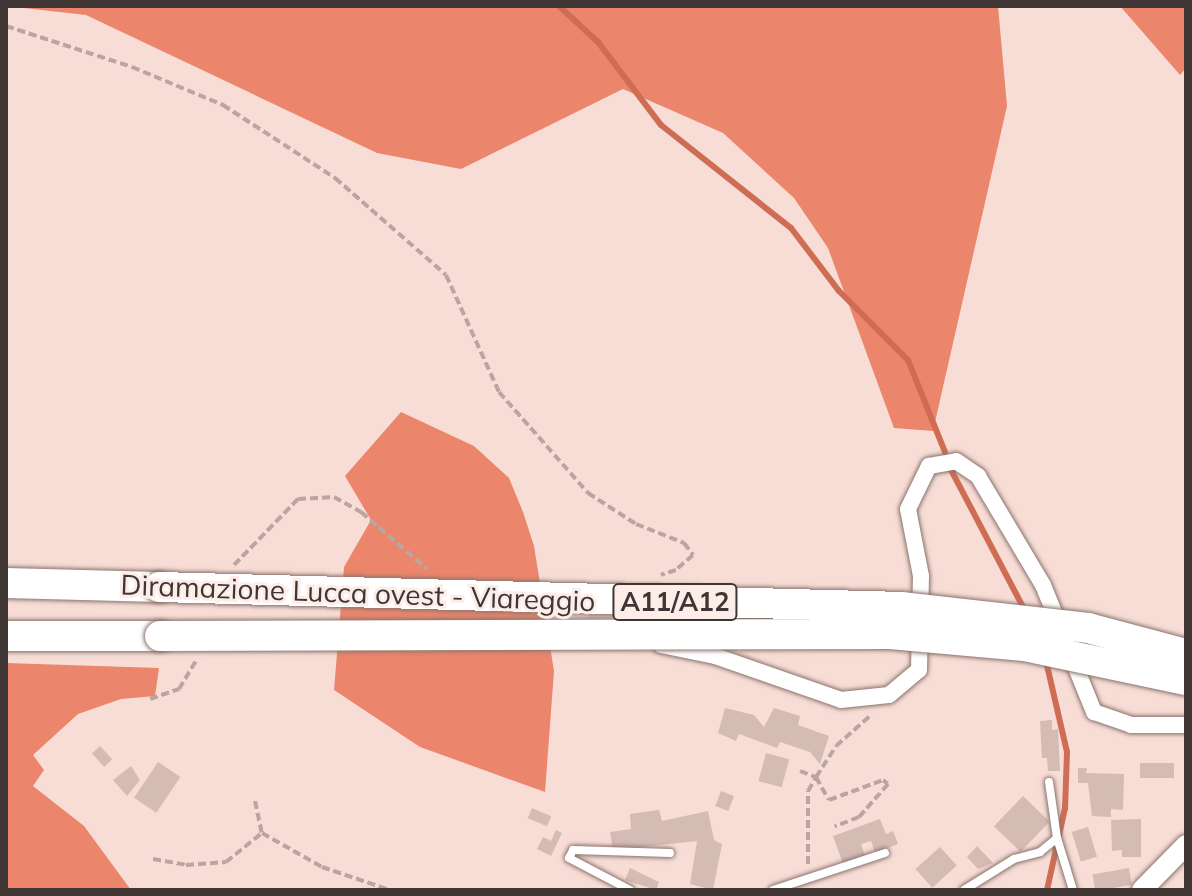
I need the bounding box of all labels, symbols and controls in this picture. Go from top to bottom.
street label: Diramazione Lucca ovest - Viareggio [120,568,596,618]
road number: A11/A12 [611,580,739,624]

